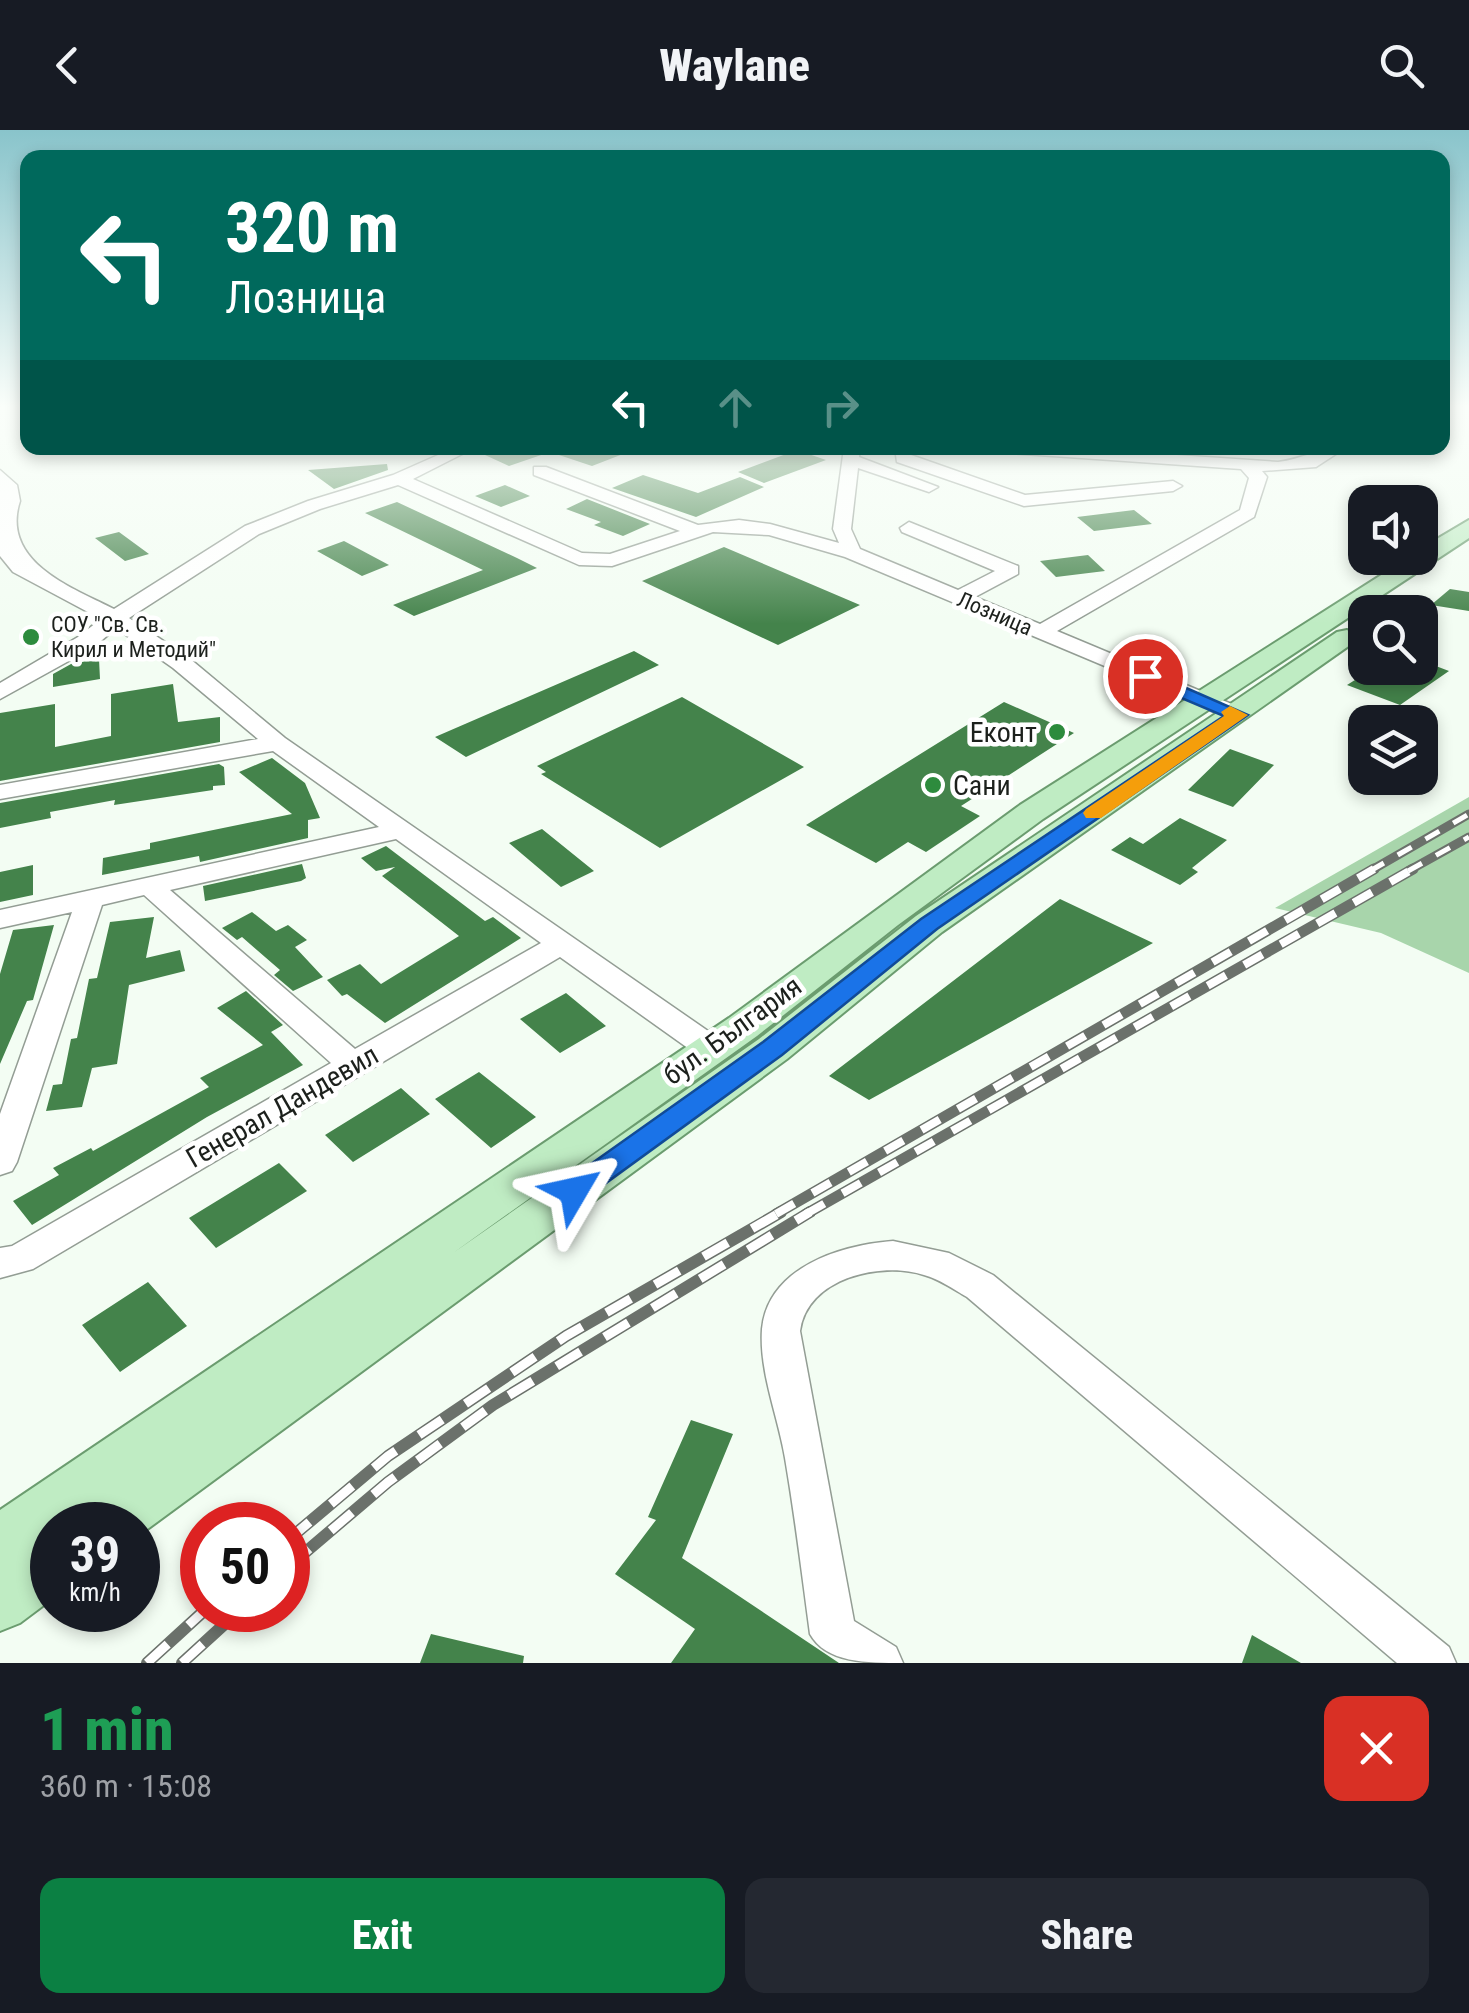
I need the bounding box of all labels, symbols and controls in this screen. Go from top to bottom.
icon: back [40,38,95,93]
icon: search [1374,38,1429,93]
text: Waylane [659,39,810,92]
text: 320 m [225,187,399,269]
icon: left [60,190,190,320]
text: Лозница [225,271,386,324]
icon: left [603,380,658,435]
icon: ahead [708,380,763,435]
icon: right [813,380,868,435]
map controls [1348,485,1438,795]
button: sound [1348,485,1438,575]
street label: Лозница [954,587,1036,640]
button: search [1348,595,1438,685]
place label: СОУ "Св. Св. Кирил и Методий" [51,612,216,662]
marker: СОУ "Св. Св. Кирил и Методий" [20,626,42,648]
pin [1103,634,1188,719]
icon: arrive [1118,649,1173,704]
button: layers [1348,705,1438,795]
place label: Еконт [970,716,1037,749]
marker: Еконт [1046,721,1068,743]
place label: Сани [953,769,1011,802]
marker: Сани [922,774,944,796]
street label: бул. България [657,969,808,1092]
street label: Генерал Дандевил [180,1038,384,1175]
position arrow [522,1139,626,1243]
speed limit sign: 50 [180,1502,310,1632]
text: 39 [70,1526,120,1584]
text: km/h [69,1578,121,1607]
text: 1 min [40,1694,174,1765]
button: close [1324,1696,1429,1801]
text: 360 m · 15:08 [40,1767,212,1805]
button: Exit [40,1878,725,1993]
button: Share [745,1878,1429,1993]

